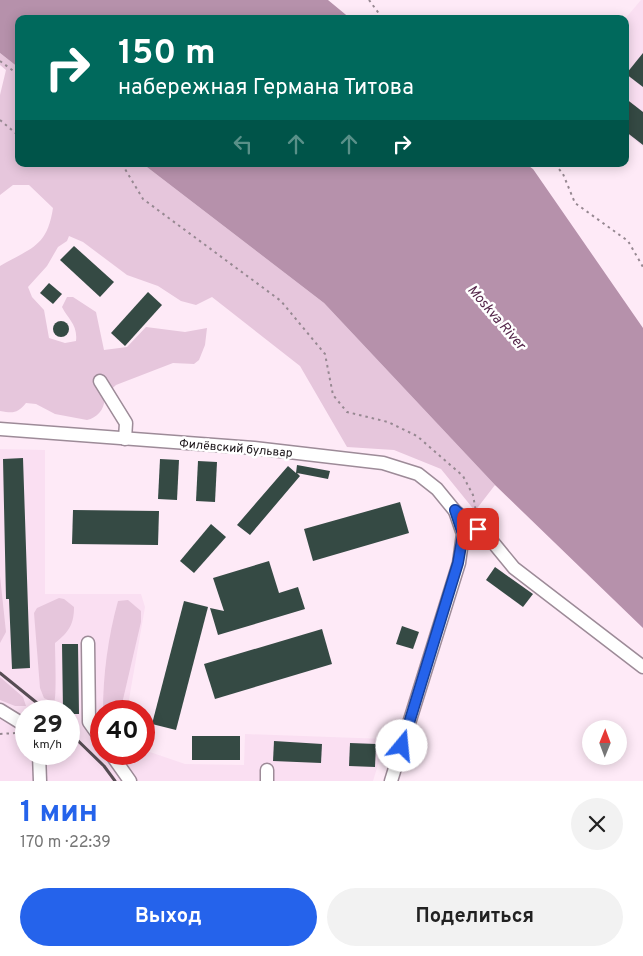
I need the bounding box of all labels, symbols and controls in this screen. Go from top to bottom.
text: 150 m [118,32,216,76]
icon: right [35,35,100,100]
text: набережная Германа Титова [118,75,414,102]
icon: left [229,130,257,158]
icon: ahead [282,130,310,158]
icon: ahead [335,130,363,158]
icon: right [388,130,416,158]
water label: Moskva River [463,282,530,355]
street label: Филёвский бульвар [179,436,293,462]
pin [457,508,499,550]
icon: arrive [464,515,492,543]
speed limit sign: 40 [90,700,155,765]
text: 29 [32,710,63,742]
position arrow [375,719,427,771]
north arrow [582,720,628,765]
map controls [582,720,627,765]
text: km/h [33,737,62,753]
text: 1 мин [20,795,98,832]
button: close [571,798,623,850]
text: 170 m · 22:39 [20,833,111,853]
button: Выход [20,888,317,946]
button: Поделиться [327,888,623,946]

